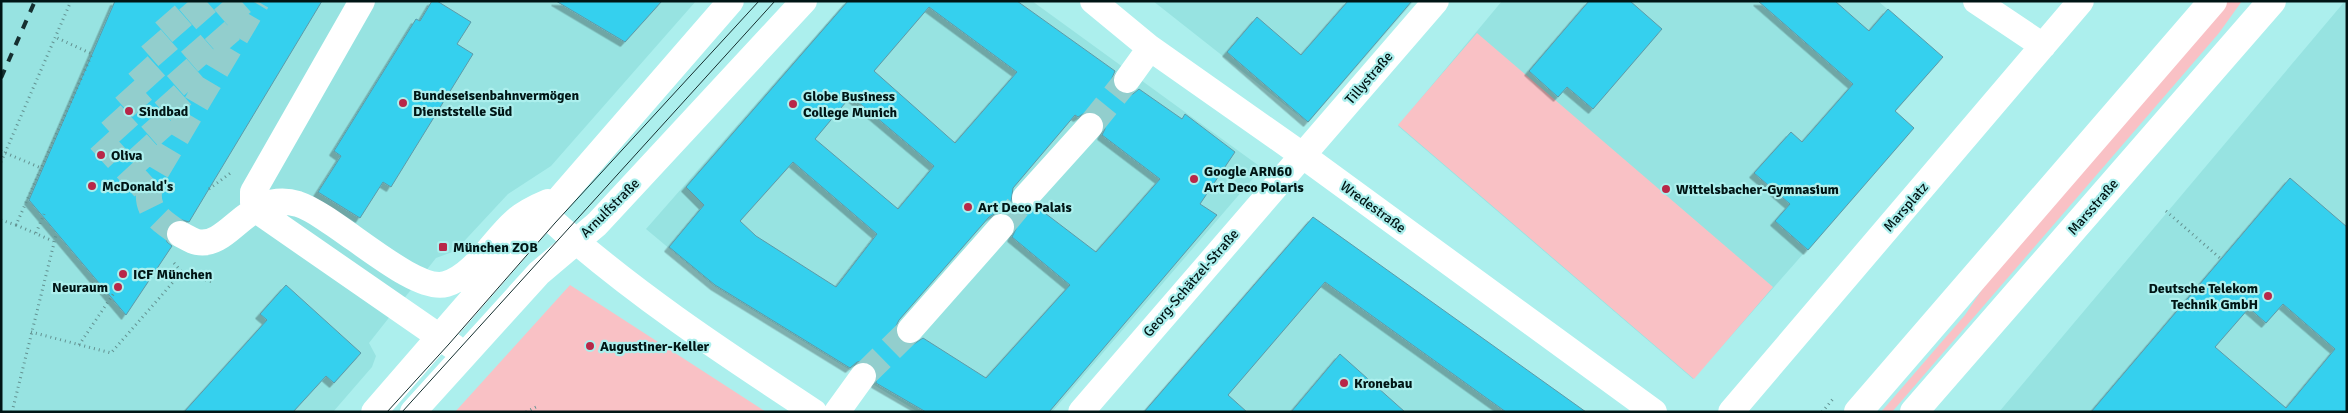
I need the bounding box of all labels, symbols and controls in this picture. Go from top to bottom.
street label: Tillystraße [1342,48,1396,108]
place label: Bundeseisenbahnvermögen Dienststelle Süd [413,87,580,120]
place label: Globe Business College Munich [803,88,898,121]
marker: Bundeseisenbahnvermögen Dienststelle Süd [397,97,409,109]
marker: Globe Business College Munich [787,98,799,110]
place label: Sindbad [139,103,189,120]
marker: Sindbad [123,105,135,117]
place label: Oliva [111,147,142,164]
marker: Oliva [95,149,107,161]
place label: Google ARN60 Art Deco Polaris [1204,163,1304,196]
marker: Google ARN60 Art Deco Polaris [1188,173,1200,185]
street label: Arnulfstraße [577,175,643,241]
street label: Marsstraße [2064,176,2122,238]
place label: McDonald's [102,178,173,195]
street label: Wredestraße [1337,178,1409,236]
street label: Marsplatz [1880,179,1932,235]
marker: McDonald's [86,180,98,192]
place label: Wittelsbacher-Gymnasium [1676,181,1839,198]
marker: Wittelsbacher-Gymnasium [1660,183,1672,195]
place label: Art Deco Palais [978,199,1072,216]
marker: Art Deco Palais [962,201,974,213]
street label: Georg-Schätzel-Straße [1140,226,1242,340]
place label: München ZOB [453,239,538,256]
marker: München ZOB [437,241,449,253]
place label: ICF München [133,266,213,283]
marker: ICF München [117,268,129,280]
place label: Neuraum [52,279,108,296]
place label: Deutsche Telekom Technik GmbH [2149,280,2258,313]
marker: Neuraum [112,281,124,293]
marker: Deutsche Telekom Technik GmbH [2262,290,2274,302]
place label: Augustiner-Keller [600,338,710,355]
marker: Augustiner-Keller [584,340,596,352]
place label: Kronebau [1354,375,1413,392]
marker: Kronebau [1338,377,1350,389]

